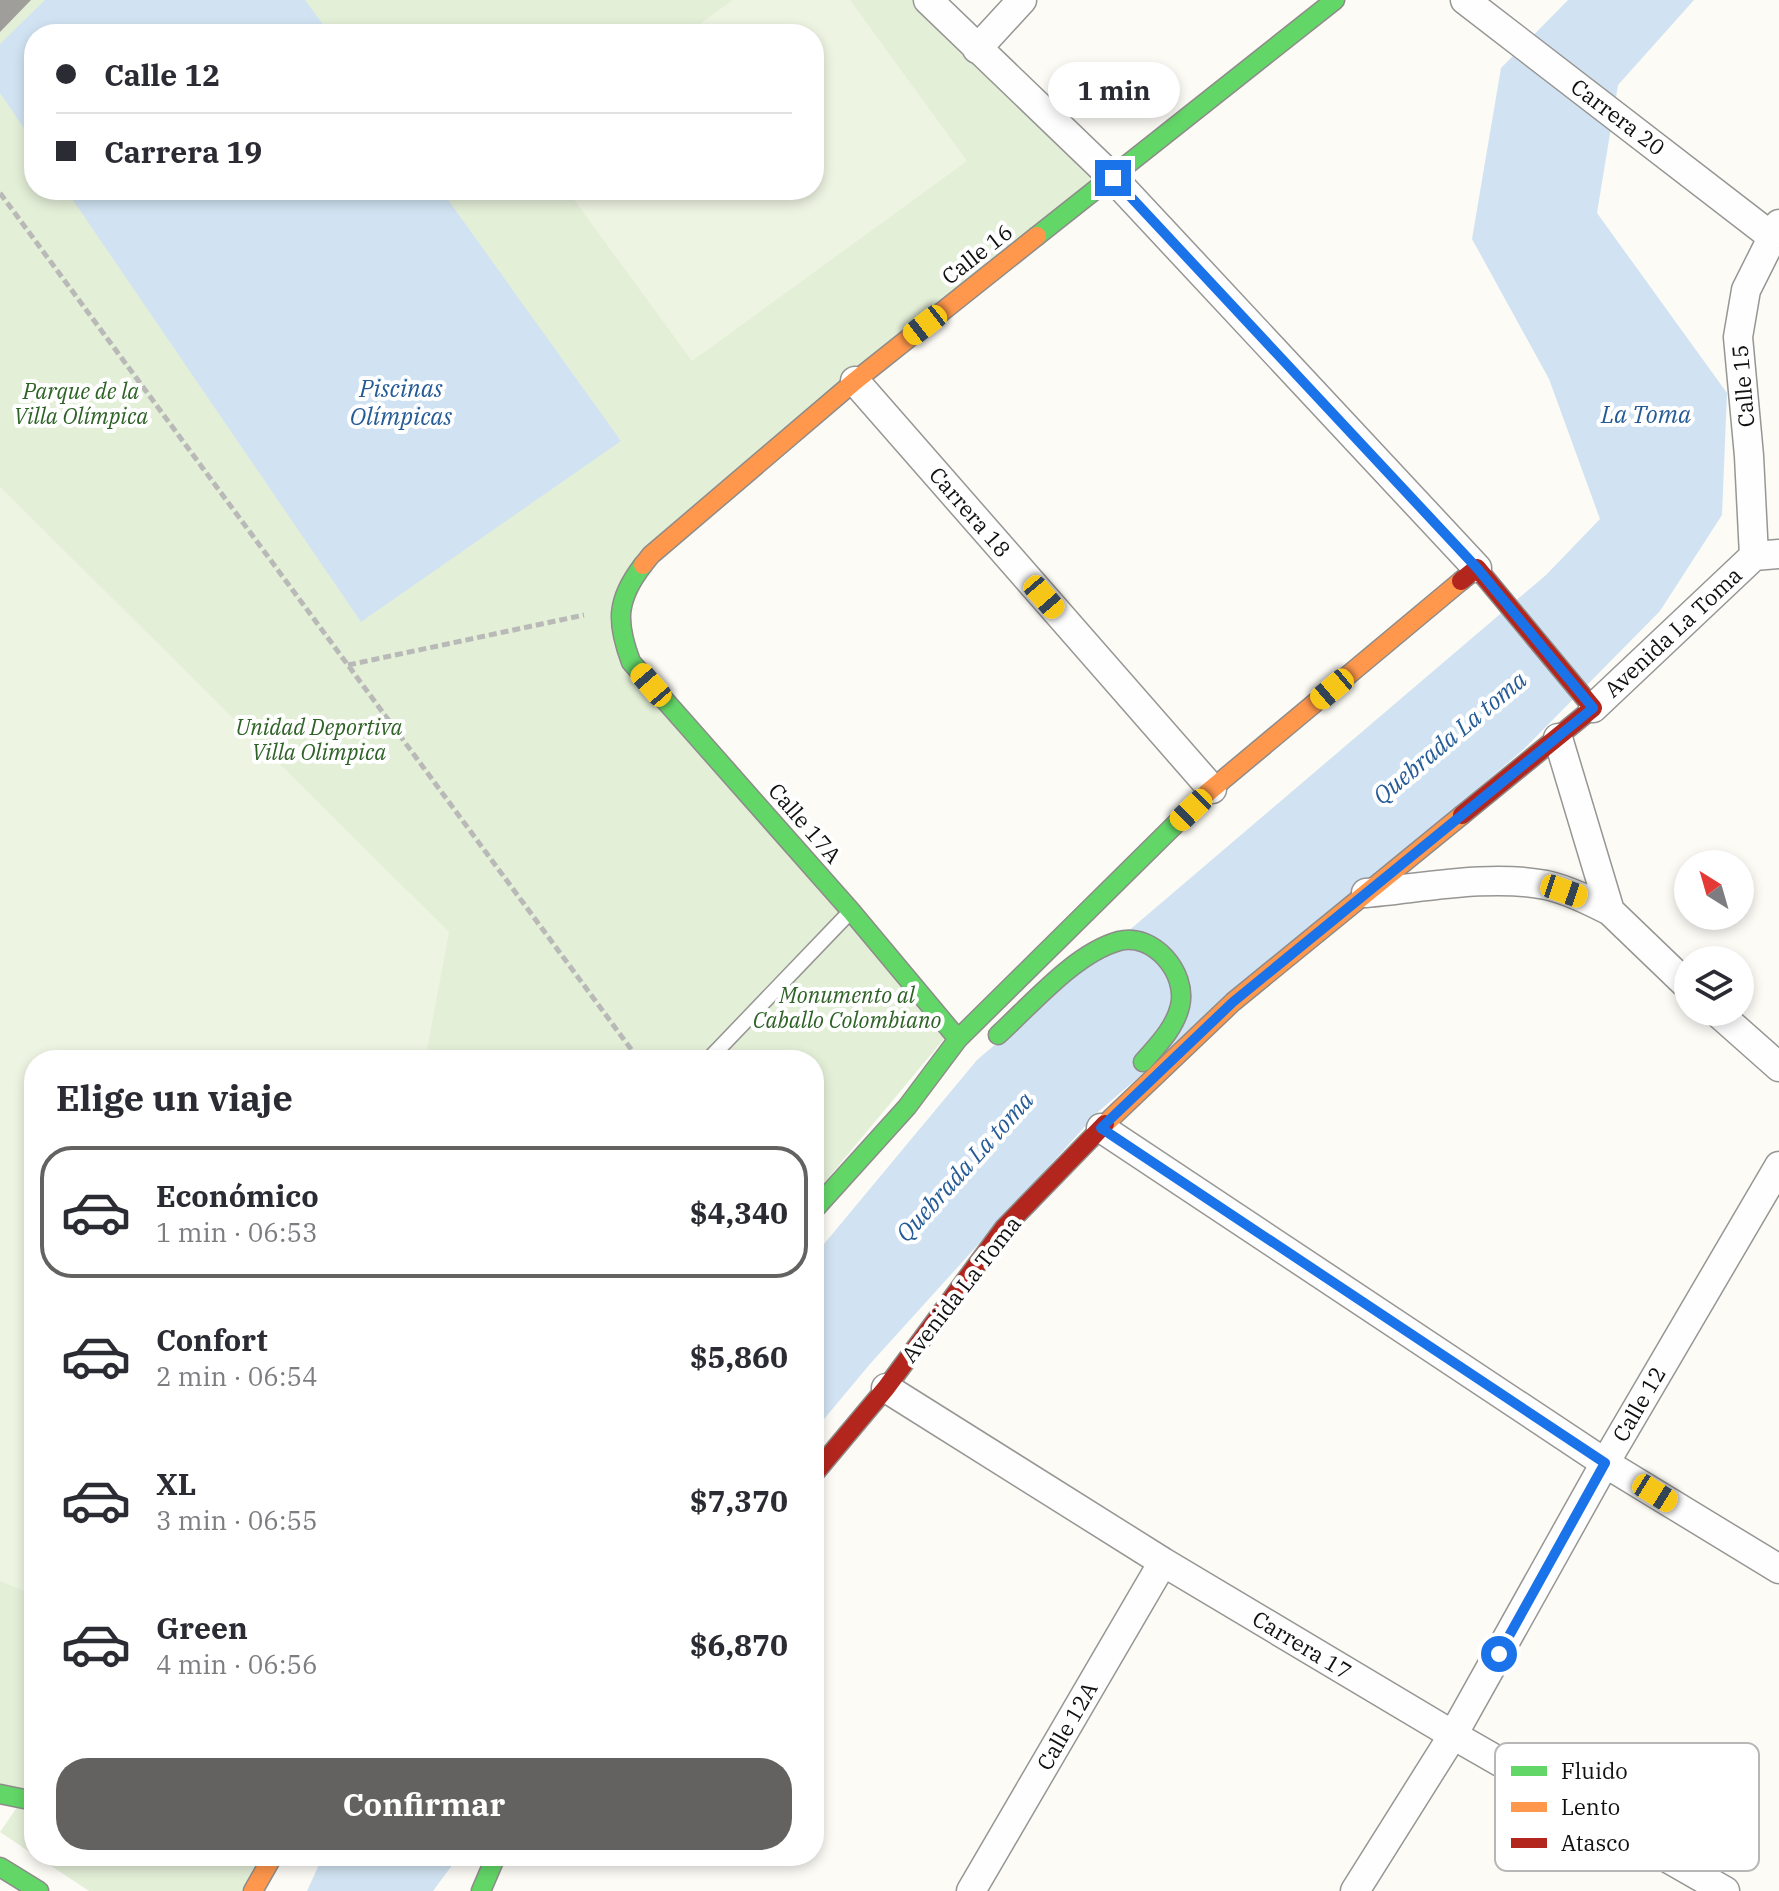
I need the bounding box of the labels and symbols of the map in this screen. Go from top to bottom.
callout: 1 min [1047,62,1179,118]
street label: Carrera 20 [1565,72,1671,161]
route end [1095,160,1131,196]
street label: Calle 16 [935,217,1018,290]
car [899,301,951,349]
street label: Calle 15 [1724,344,1761,428]
water label: Piscinas Olímpicas [350,372,452,432]
park label: Parque de la Villa Olímpica [14,376,148,430]
water label: La Toma [1600,398,1691,430]
street label: Carrera 18 [923,460,1018,563]
street label: Avenida La Toma [1598,560,1748,703]
car [1019,571,1069,623]
car [626,659,676,711]
water label: Quebrada La toma [1366,663,1533,811]
car [1306,664,1358,714]
park label: Unidad Deportiva Villa Olimpica [235,712,403,766]
street label: Calle 17A [762,776,848,869]
car [1165,785,1217,835]
north arrow [1674,850,1754,930]
car [1537,872,1591,910]
park label: Monumento al Caballo Colombiano [753,980,941,1034]
water label: Quebrada La toma [888,1084,1040,1248]
street label: Avenida La Toma [894,1210,1027,1368]
street label: Calle 12 [1605,1361,1672,1447]
car [1628,1470,1682,1516]
street label: Carrera 17 [1247,1604,1357,1685]
route start [1481,1636,1517,1672]
street label: Calle 12A [1030,1676,1104,1775]
legend [1495,1743,1759,1871]
text: Fluido [1561,1756,1628,1785]
text: Lento [1561,1792,1620,1821]
text: Atasco [1561,1828,1630,1857]

